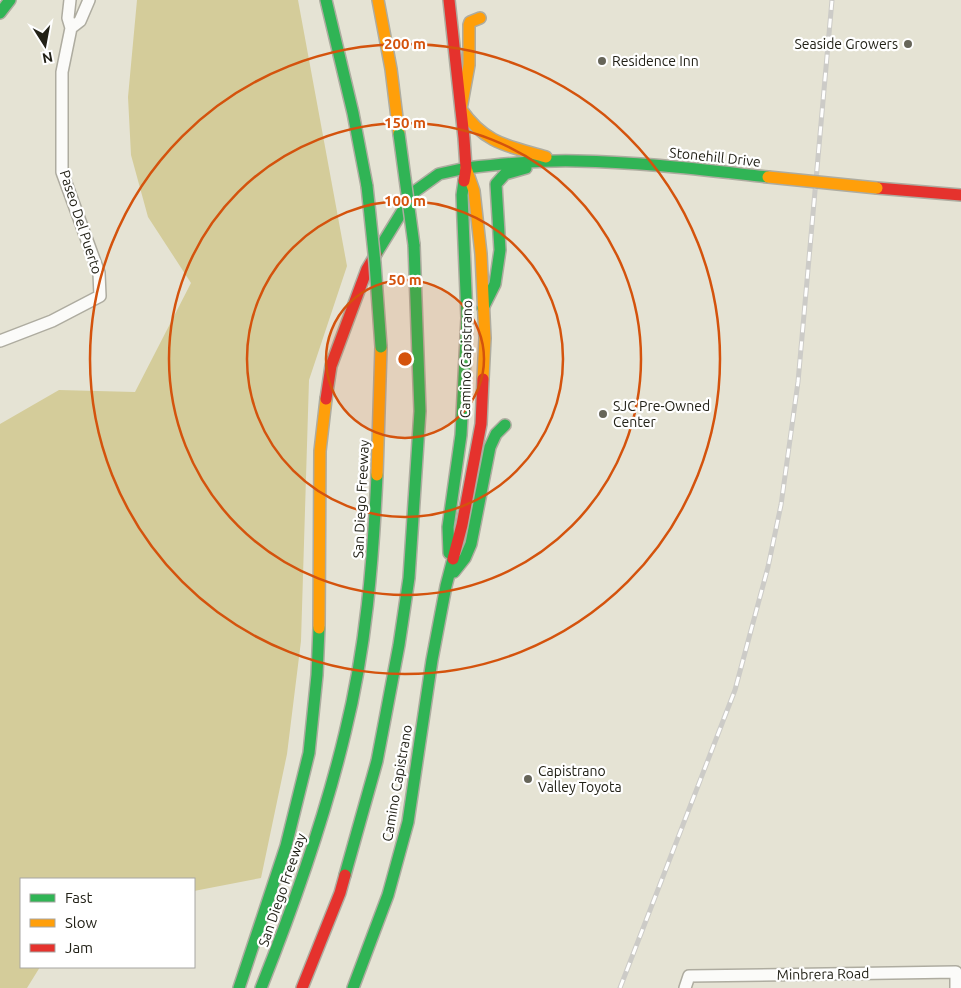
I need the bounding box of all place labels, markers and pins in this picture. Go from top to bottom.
place label: Seaside Growers [794,36,898,52]
marker: Seaside Growers [902,38,914,50]
place label: Residence Inn [612,53,699,69]
marker: Residence Inn [596,55,608,67]
centre of rings [396,350,414,368]
place label: SJC Pre-Owned Center [613,398,710,430]
marker: SJC Pre-Owned Center [597,408,609,420]
place label: Capistrano Valley Toyota [538,763,622,795]
marker: Capistrano Valley Toyota [522,773,534,785]

